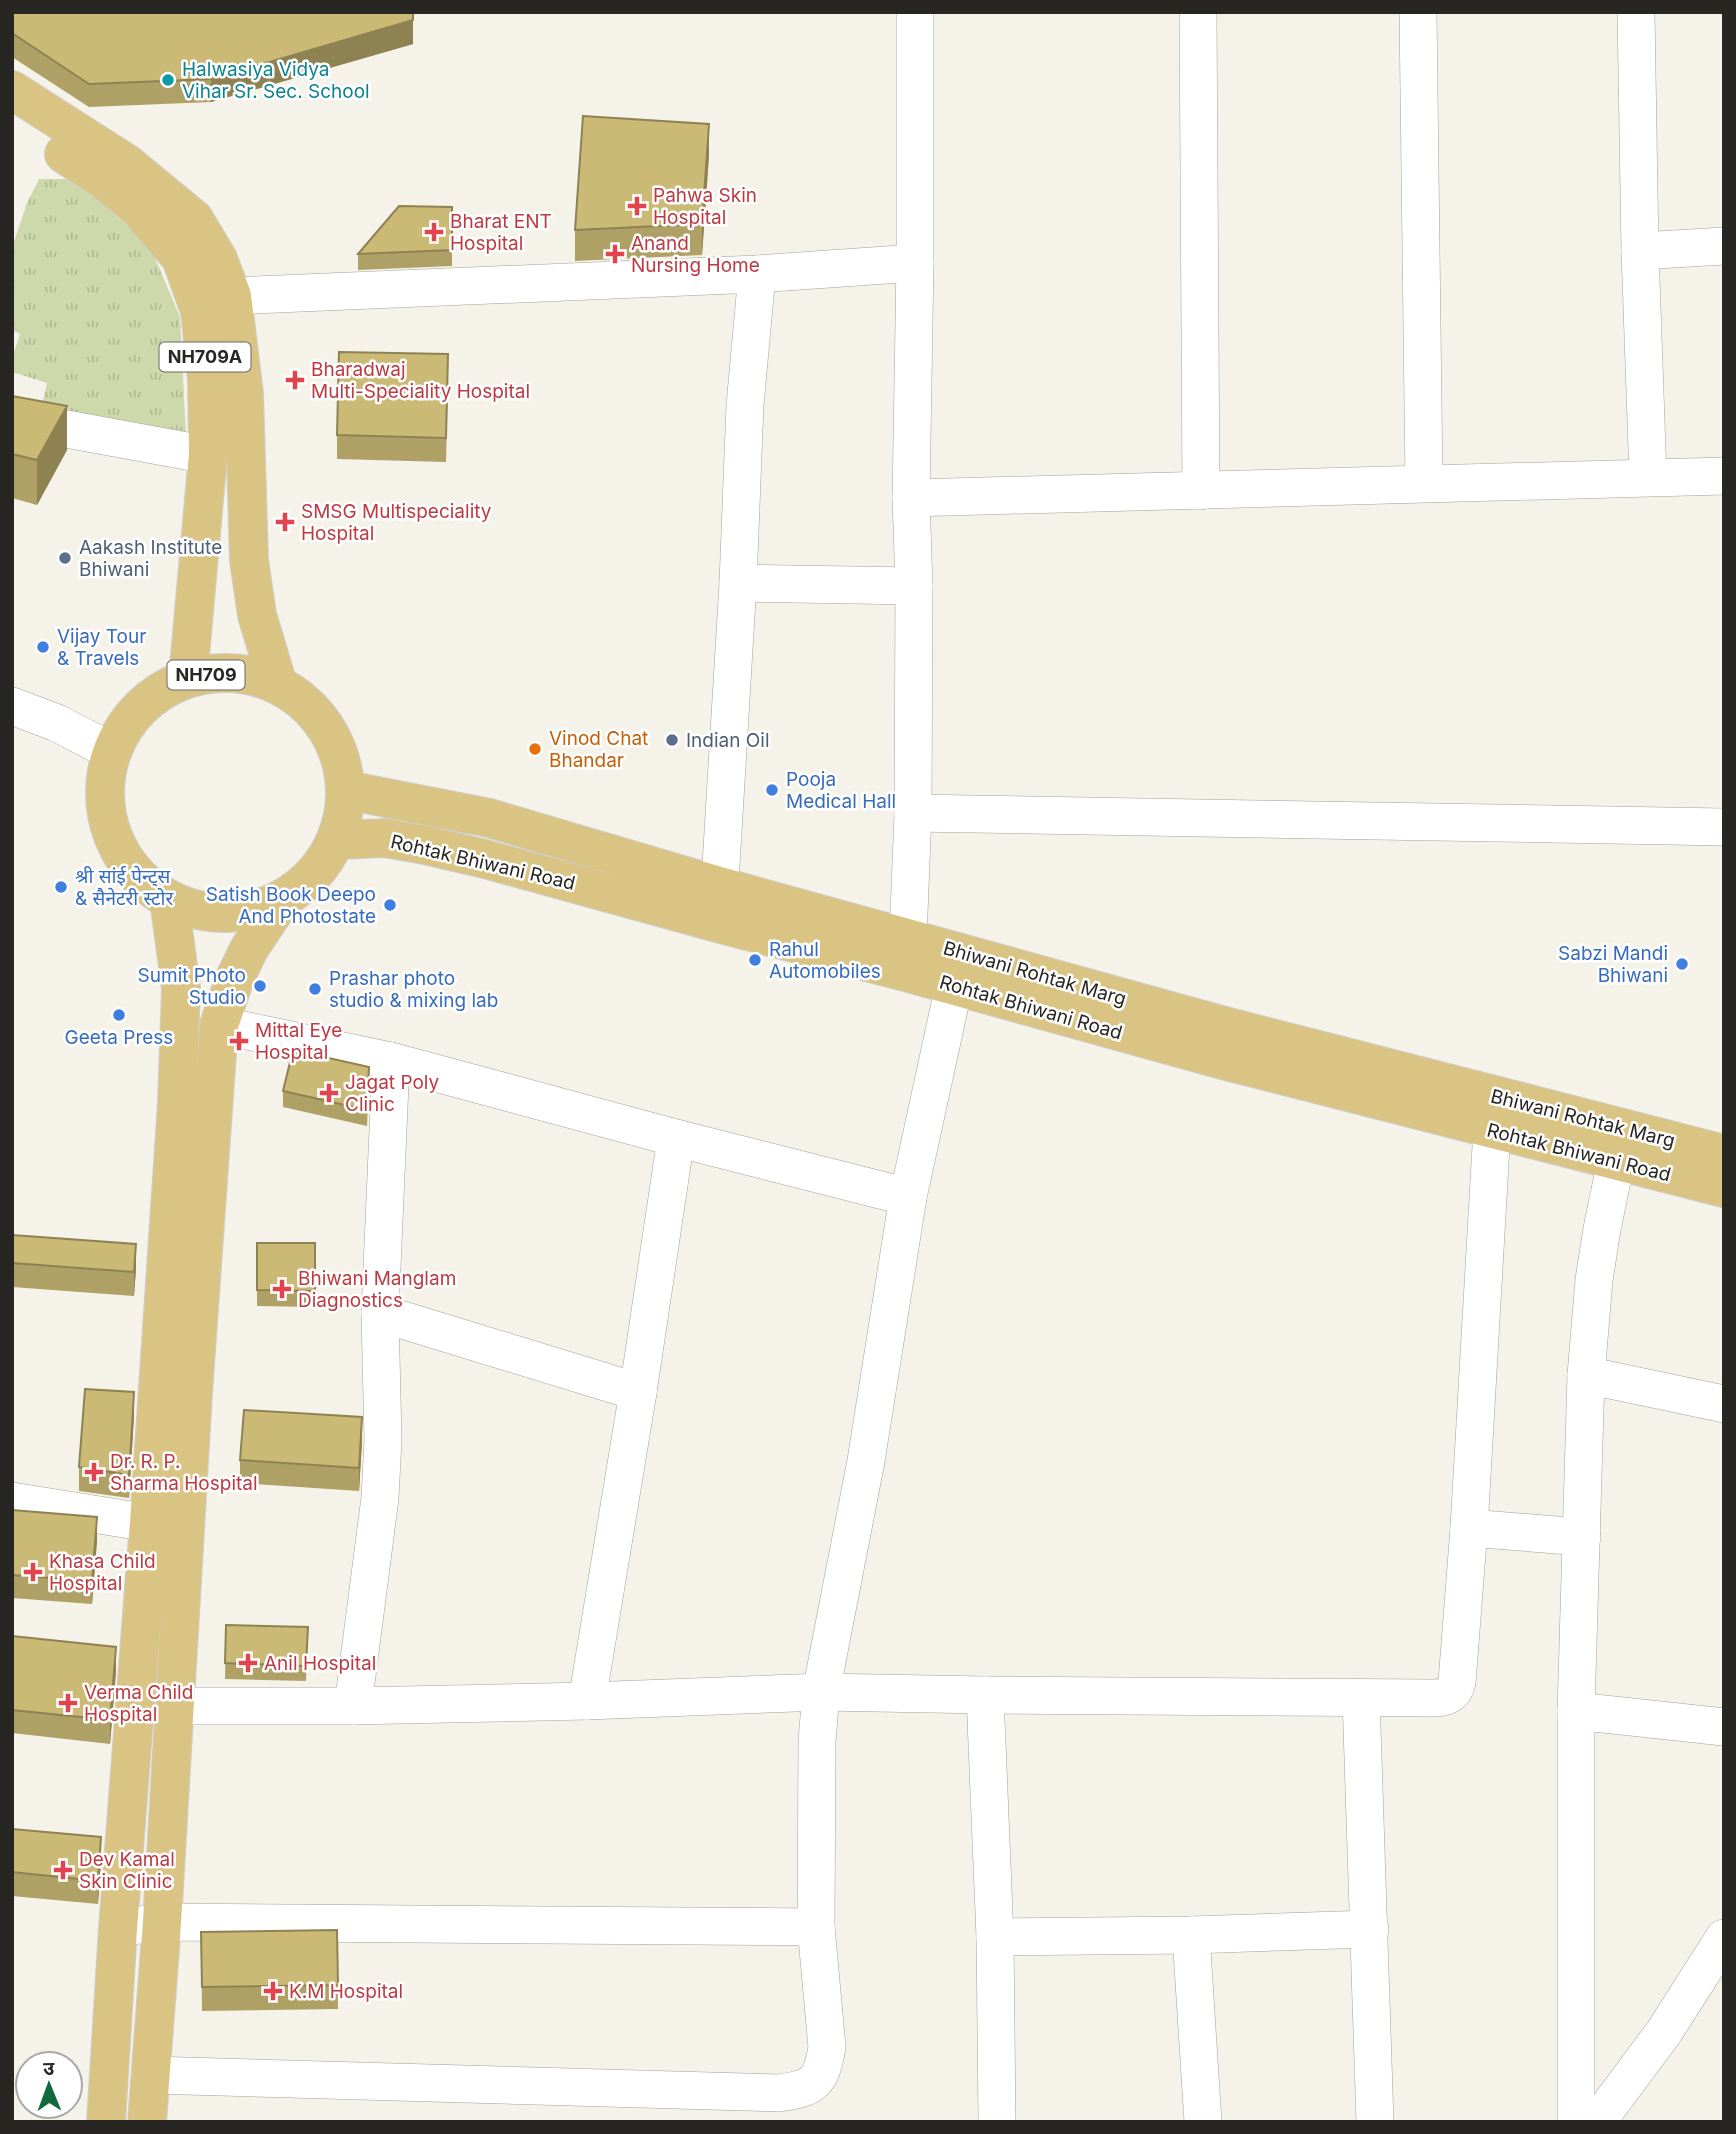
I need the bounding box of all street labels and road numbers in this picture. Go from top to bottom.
road number: NH709A [160,342,250,372]
road number: NH709 [168,660,244,690]
street label: Rohtak Bhiwani Road [388,830,577,895]
street label: Bhiwani Rohtak Marg [941,936,1129,1011]
street label: Rohtak Bhiwani Road [937,970,1125,1045]
street label: Bhiwani Rohtak Marg [1488,1084,1678,1153]
street label: Rohtak Bhiwani Road [1484,1118,1673,1186]

